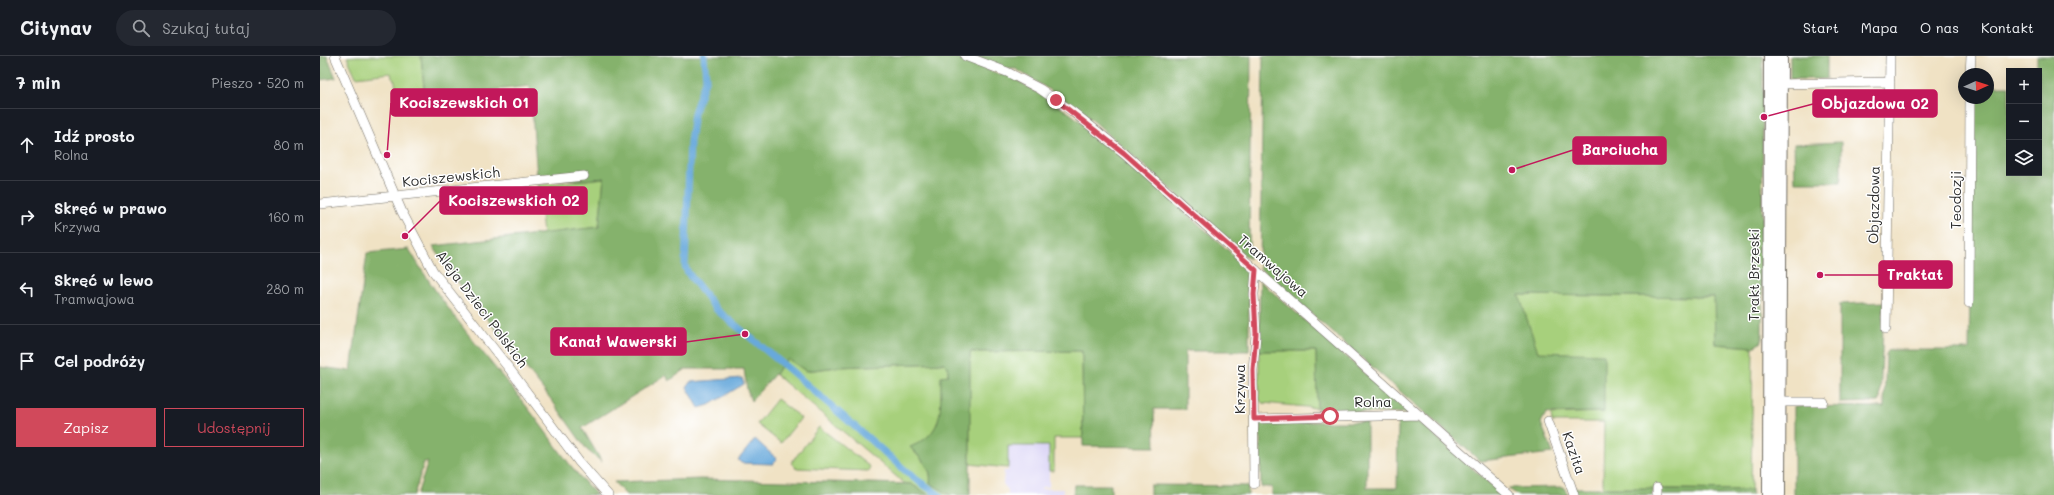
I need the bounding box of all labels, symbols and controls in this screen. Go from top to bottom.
search box [116,10,396,46]
text: Citynav [20,15,92,40]
icon: search [130,17,152,39]
text: Szukaj tutaj [162,18,250,38]
text: Start [1803,18,1839,37]
text: Mapa [1861,18,1898,37]
text: O nas [1920,18,1959,37]
text: Kontakt [1981,18,2034,37]
north arrow [1958,68,1994,104]
map controls [2006,68,2042,176]
button: + [2006,68,2042,104]
text: 7 min [16,71,61,93]
text: Pieszo · 520 m [211,74,304,91]
callout: Kociszewskich 01 [391,89,537,116]
callout: Objazdowa 02 [1813,90,1937,117]
route end [1047,91,1065,109]
text: Kociszewskich 01 [399,92,529,112]
text: Objazdowa 02 [1821,93,1929,113]
button: − [2006,104,2042,140]
text: Idź prosto [54,126,135,146]
icon: ahead [16,134,38,156]
text: 80 m [274,136,304,153]
callout: Barciucha [1573,137,1666,164]
text: Barciucha [1582,139,1658,159]
button: layers [2006,140,2042,176]
text: Rolna [54,146,89,163]
street label: Kociszewskich [401,162,501,191]
street label: Objazdowa [1863,166,1884,244]
street label: Teodozji [1946,171,1965,229]
callout: Kociszewskich 02 [440,187,587,214]
text: Kociszewskich 02 [448,190,580,210]
text: Skręć w prawo [54,198,167,218]
icon: right [16,206,38,228]
text: 160 m [268,208,304,225]
text: Krzywa [54,218,101,235]
street label: Trakt Brzeski [1744,229,1763,321]
street label: Tramwajowa [1234,230,1312,301]
street label: Aleja Dzieci Polskich [432,246,533,371]
callout: Traktat [1879,261,1952,288]
text: Traktat [1887,264,1944,284]
text: Skręć w lewo [54,270,153,290]
icon: left [16,278,38,300]
text: 280 m [266,280,304,297]
text: Tramwajowa [54,290,135,307]
callout: Kanał Wawerski [551,328,686,355]
text: Kanał Wawerski [559,331,677,351]
icon: arrive [16,350,38,372]
text: Cel podróży [54,351,145,371]
street label: Krzywa [1230,364,1249,414]
street label: Rolna [1354,392,1392,411]
route start [1321,407,1339,425]
button: Zapisz [16,408,156,447]
button: Udostępnij [164,408,304,447]
street label: Kazita [1558,429,1591,477]

